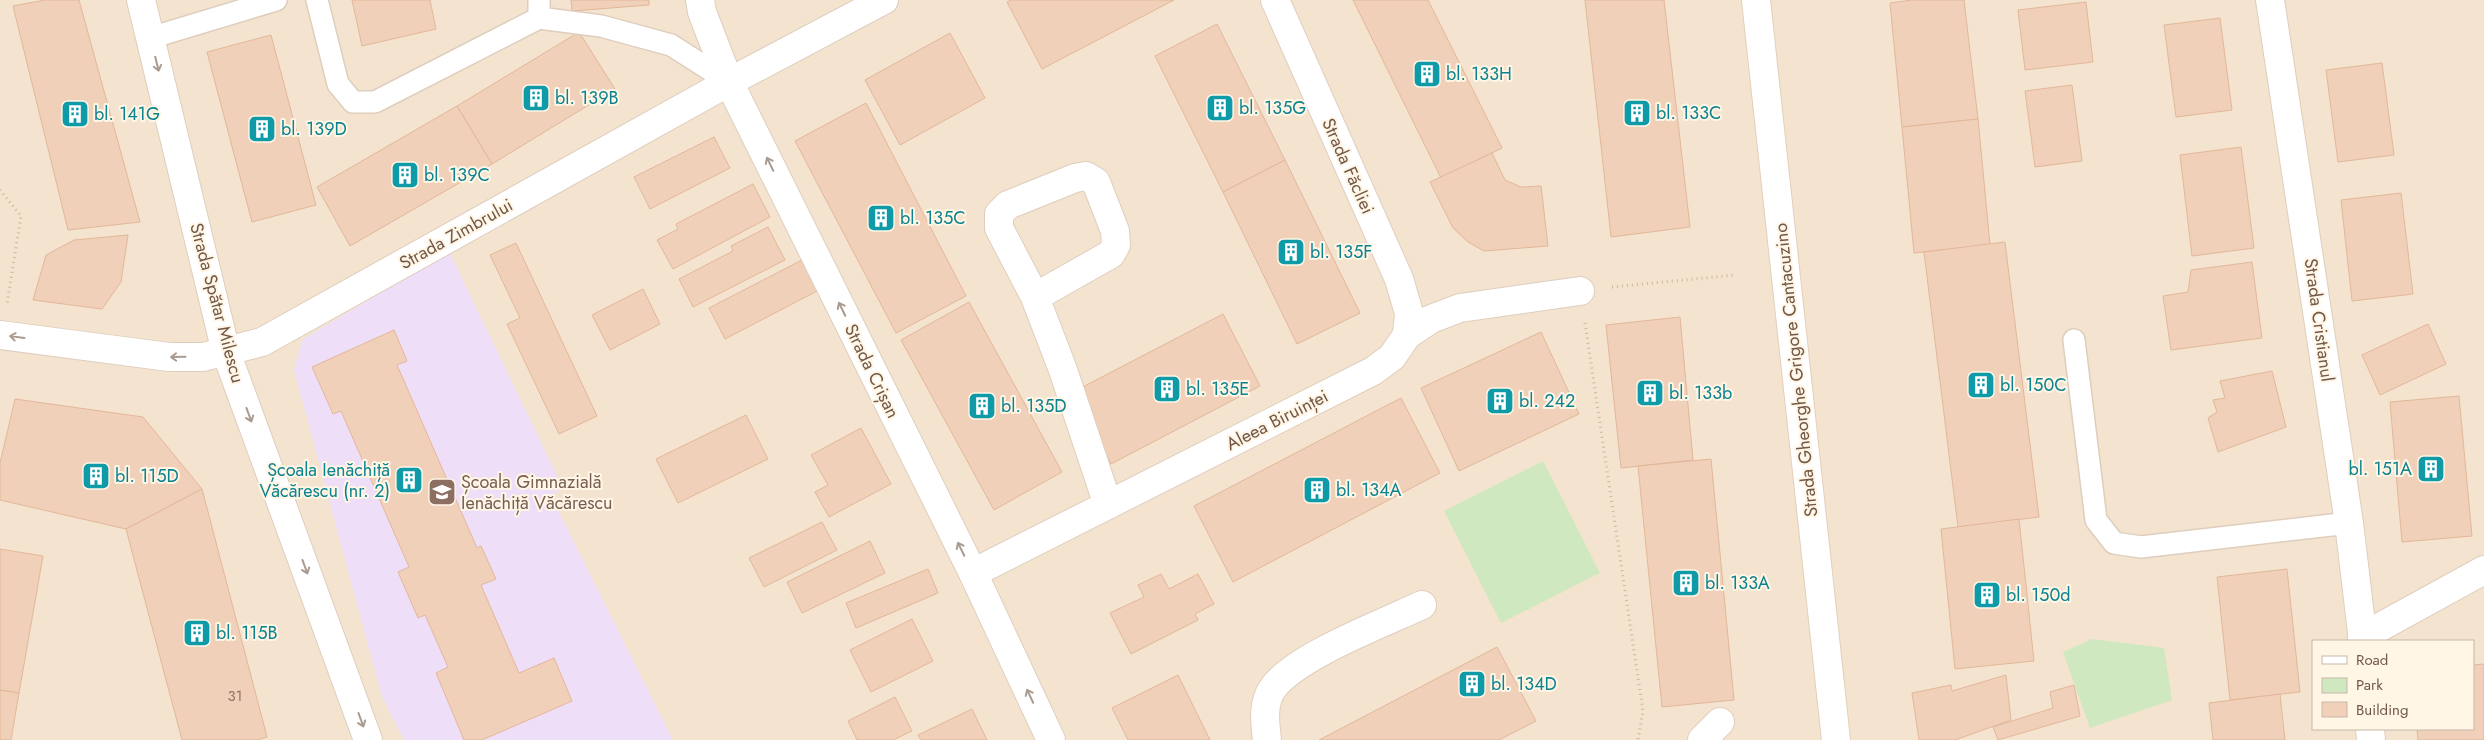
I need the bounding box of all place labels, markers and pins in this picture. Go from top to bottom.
building icon: bl. 133H [1412,59,1442,89]
place label: bl. 133H [1446,61,1512,87]
building icon: bl. 139B [521,83,551,113]
place label: bl. 139B [555,85,619,111]
building icon: bl. 135G [1205,93,1235,123]
place label: bl. 135G [1239,95,1306,121]
building icon: bl. 133C [1622,98,1652,128]
building icon: bl. 141G [60,99,90,129]
place label: bl. 133C [1656,100,1721,126]
place label: bl. 141G [94,101,160,127]
building icon: bl. 139D [247,114,277,144]
place label: bl. 139D [281,116,347,142]
building icon: bl. 139C [390,160,420,190]
place label: bl. 139C [424,162,490,188]
building icon: bl. 135C [866,203,896,233]
place label: bl. 135C [900,205,966,231]
building icon: bl. 135F [1276,237,1306,267]
place label: bl. 135F [1310,239,1372,265]
building icon: bl. 150C [1966,370,1996,400]
place label: bl. 150C [2000,372,2067,398]
building icon: bl. 135E [1152,374,1182,404]
place label: bl. 135E [1186,376,1249,402]
building icon: bl. 133b [1635,378,1665,408]
place label: bl. 133b [1669,380,1732,406]
building icon: bl. 242 [1485,386,1515,416]
place label: bl. 242 [1519,388,1575,414]
building icon: bl. 135D [967,391,997,421]
place label: bl. 135D [1001,393,1067,419]
building icon: bl. 151A [2416,454,2446,484]
place label: bl. 151A [2349,456,2412,482]
place label: Școala Ienăchiță Văcărescu (nr. 2) [259,457,390,504]
building icon: bl. 115D [81,461,111,491]
place label: bl. 115D [115,463,179,489]
building icon: Școala Ienăchiță Văcărescu (nr. 2) [394,465,424,495]
place label: Școala Gimnazială Ienăchiță Văcărescu [461,469,612,516]
building icon: bl. 134A [1302,475,1332,505]
school or university icon: Școala Gimnazială Ienăchiță Văcărescu [427,477,457,507]
place label: bl. 134A [1336,477,1402,503]
building icon: bl. 133A [1671,568,1701,598]
place label: bl. 133A [1705,570,1770,596]
building icon: bl. 150d [1972,580,2002,610]
place label: bl. 150d [2006,582,2071,608]
building icon: bl. 115B [182,618,212,648]
place label: bl. 115B [216,620,278,646]
building icon: bl. 134D [1457,669,1487,699]
place label: bl. 134D [1491,671,1557,697]

